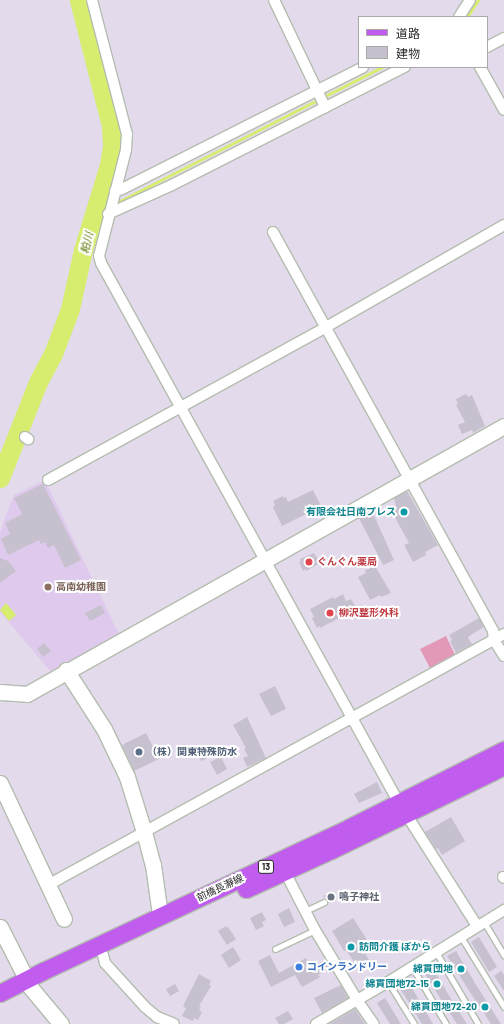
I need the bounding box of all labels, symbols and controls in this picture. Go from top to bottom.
legend [358,16,488,68]
text: 道路 [396,26,420,40]
text: 建物 [396,46,420,60]
water label: 粕川 [78,231,96,255]
place label: 有限会社日南プレス [306,506,396,518]
marker: 有限会社日南プレス [399,507,409,517]
place label: ぐんぐん薬局 [317,556,377,568]
marker: ぐんぐん薬局 [304,557,314,567]
place label: 高南幼稚園 [56,581,106,593]
marker: 高南幼稚園 [43,582,53,592]
marker: 柳沢整形外科 [324,607,336,619]
place label: 柳沢整形外科 [339,607,399,619]
place label: （株）関東特殊防水 [147,746,237,758]
marker: （株）関東特殊防水 [134,747,144,757]
road number: 13 [257,860,275,874]
street label: 前橋長瀞線 [195,872,245,904]
place label: 鳴子神社 [339,891,379,903]
marker: 鳴子神社 [326,892,336,902]
place label: 訪問介護 ぽから [359,941,431,953]
marker: 訪問介護 ぽから [346,942,356,952]
place label: コインランドリー [307,961,387,973]
marker: コインランドリー [294,962,304,972]
place label: 綿貫団地 [413,963,453,975]
marker: 綿貫団地 [456,964,466,974]
place label: 綿貫団地72-15 [365,978,429,990]
marker: 綿貫団地72-15 [432,979,442,989]
place label: 綿貫団地72-20 [411,1001,477,1013]
marker: 綿貫団地72-20 [480,1002,490,1012]

